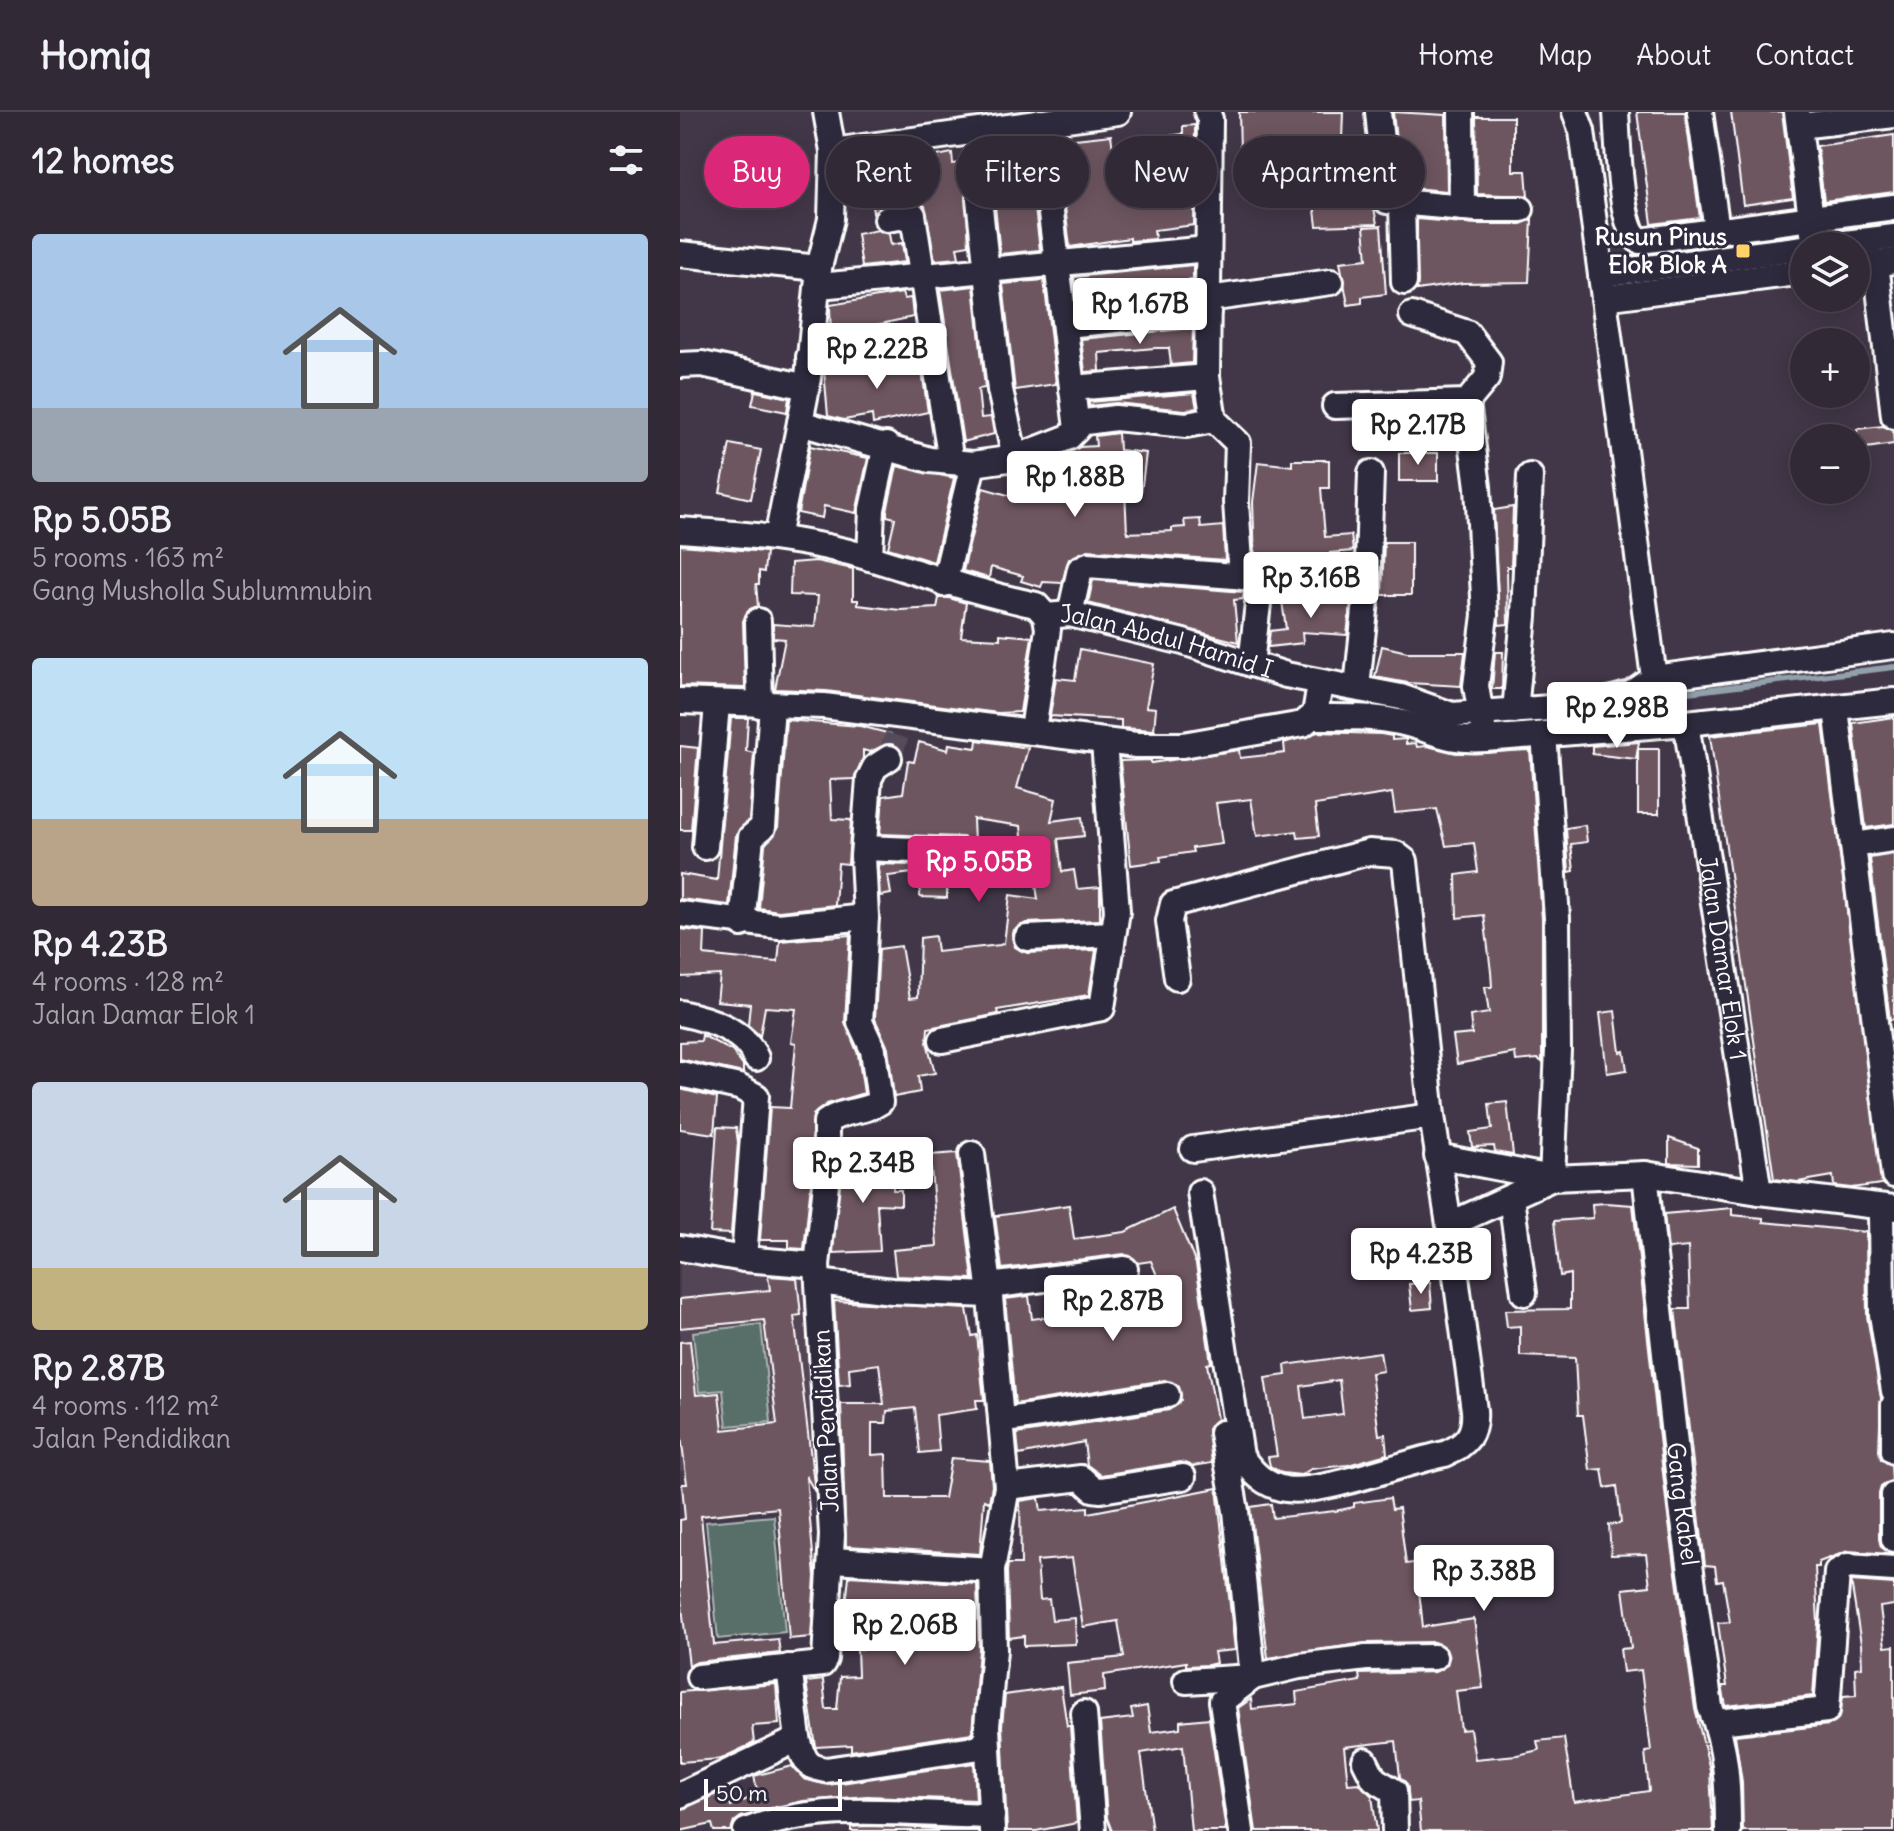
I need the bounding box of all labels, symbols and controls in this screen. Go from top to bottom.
text: Homiq [40,32,152,79]
text: Home [1418,37,1494,73]
text: Map [1538,37,1592,73]
text: About [1636,37,1711,73]
text: Contact [1755,37,1854,73]
chip: Buy [704,136,810,208]
chip: Rent [826,136,940,208]
chip: Filters [956,136,1089,208]
chip: New [1105,136,1217,208]
chip: Apartment [1233,136,1425,208]
icon: filters [604,138,648,182]
text: 12 homes [32,139,175,182]
place label: Rusun Pinus Elok Blok A [1595,221,1727,279]
map controls [1790,232,1870,504]
button: layers [1790,232,1870,312]
marker: Rusun Pinus Elok Blok A [1734,242,1752,260]
pin: Rp 1.67B [1057,278,1223,346]
icon: home [268,286,412,430]
text: Rp 1.67B [1091,287,1189,320]
pin: Rp 2.22B [794,323,960,391]
button: + [1790,328,1870,408]
text: Rp 2.22B [826,332,928,365]
pin: Rp 2.17B [1335,399,1501,467]
text: Rp 2.17B [1370,408,1466,441]
button: − [1790,424,1870,504]
pin: Rp 1.88B [992,451,1158,519]
text: Rp 1.88B [1025,460,1125,493]
text: Rp 5.05B [32,498,172,541]
text: 5 rooms · 163 m² [32,541,224,574]
pin: Rp 3.16B [1228,552,1394,620]
text: Rp 3.16B [1261,561,1361,594]
text: Gang Musholla Sublummubin [32,574,373,607]
street label: Jalan Abdul Hamid I [1058,598,1277,684]
pin: Rp 2.98B [1534,682,1700,750]
text: Rp 2.98B [1565,691,1669,724]
icon: home [268,710,412,854]
pin: Rp 5.05B [896,836,1062,904]
text: Rp 5.05B [926,845,1032,878]
street label: Jalan Damar Elok 1 [1693,854,1754,1062]
text: Rp 4.23B [32,922,168,965]
text: 4 rooms · 128 m² [32,965,224,998]
text: Jalan Damar Elok 1 [32,998,255,1031]
icon: home [268,1134,412,1278]
pin: Rp 2.34B [780,1137,946,1205]
text: Rp 2.34B [811,1146,915,1179]
pin: Rp 4.23B [1338,1228,1504,1296]
text: Rp 4.23B [1369,1237,1473,1270]
pin: Rp 2.87B [1030,1275,1196,1343]
text: Rp 2.87B [1062,1284,1164,1317]
street label: Jalan Pendidikan [805,1329,845,1513]
text: Rp 2.87B [32,1346,165,1389]
text: 4 rooms · 112 m² [32,1389,219,1422]
text: Jalan Pendidikan [32,1422,231,1455]
street label: Gang Kabel [1661,1441,1706,1567]
pin: Rp 3.38B [1401,1545,1567,1613]
text: Rp 3.38B [1432,1554,1536,1587]
pin: Rp 2.06B [822,1599,988,1667]
text: Rp 2.06B [852,1608,958,1641]
scale bar [704,1775,842,1811]
text: 50 m [716,1779,768,1807]

